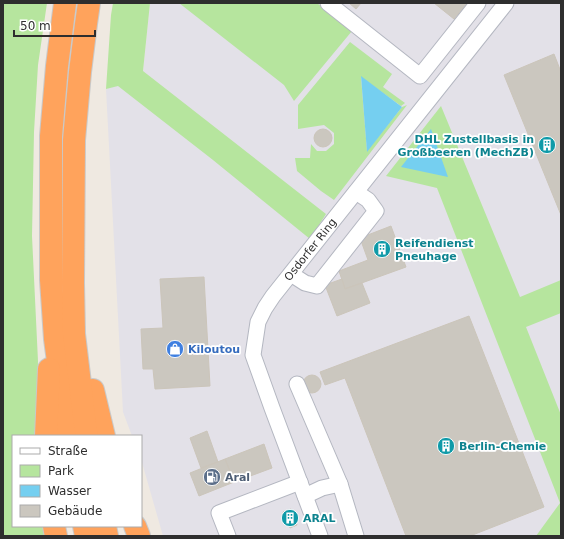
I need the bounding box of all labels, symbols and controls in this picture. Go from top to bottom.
scale bar [14,12,95,38]
text: 50 m [20,19,51,33]
place label: DHL Zustellbasis in Großbeeren (MechZB) [398,133,534,159]
building icon: DHL Zustellbasis in Großbeeren (MechZB) [537,135,557,155]
street label: Osdorfer Ring [282,216,339,284]
place label: Reifendienst Pneuhage [395,237,474,263]
building icon: Reifendienst Pneuhage [372,239,392,259]
shop icon: Kiloutou [165,339,185,359]
place label: Kiloutou [188,343,240,356]
legend [12,435,142,527]
building icon: Berlin-Chemie [436,436,456,456]
place label: Berlin-Chemie [459,440,546,453]
text: Straße [48,444,88,458]
text: Park [48,464,74,478]
fuel station icon: Aral [202,467,222,487]
place label: Aral [225,471,250,484]
text: Wasser [48,484,91,498]
text: Gebäude [48,504,102,518]
building icon: ARAL [280,508,300,528]
place label: ARAL [303,512,336,525]

